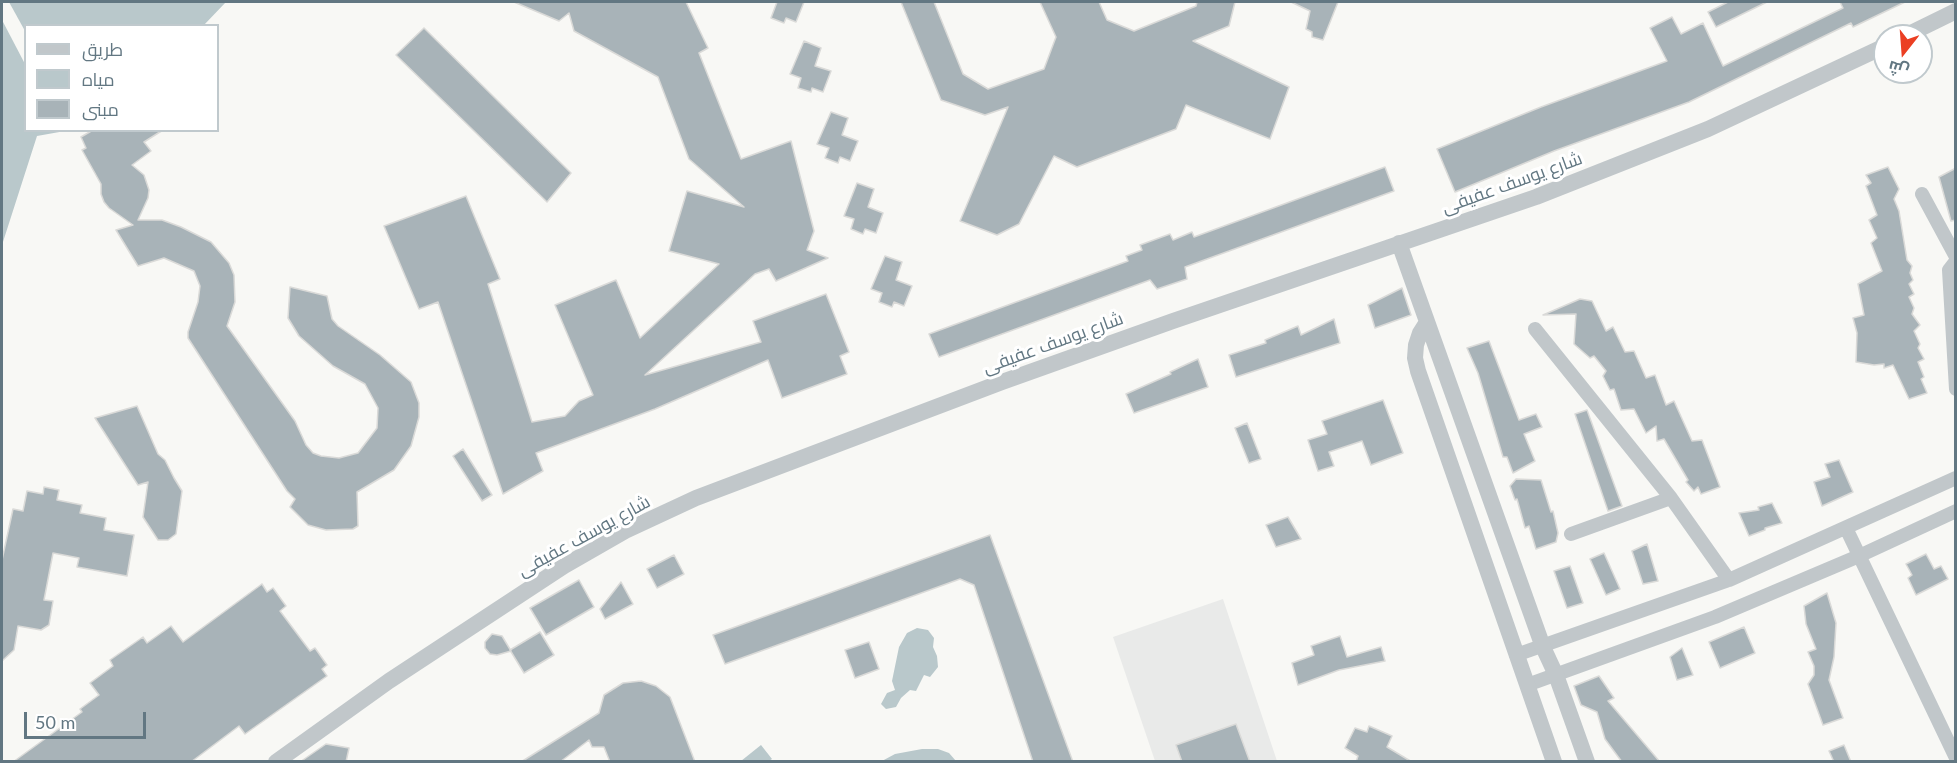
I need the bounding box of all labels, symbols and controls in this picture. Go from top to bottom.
legend [24,24,219,132]
north arrow [1873,24,1933,84]
text: طريق [82,38,123,60]
text: ش [1886,58,1911,82]
text: مياه [82,68,115,90]
text: مبنى [82,98,119,120]
street label: شارع يوسف عفيفى [1439,148,1585,218]
street label: شارع يوسف عفيفى [980,308,1126,378]
street label: شارع يوسف عفيفى [514,491,654,581]
scale bar [27,700,148,738]
text: 50 m [35,711,75,733]

